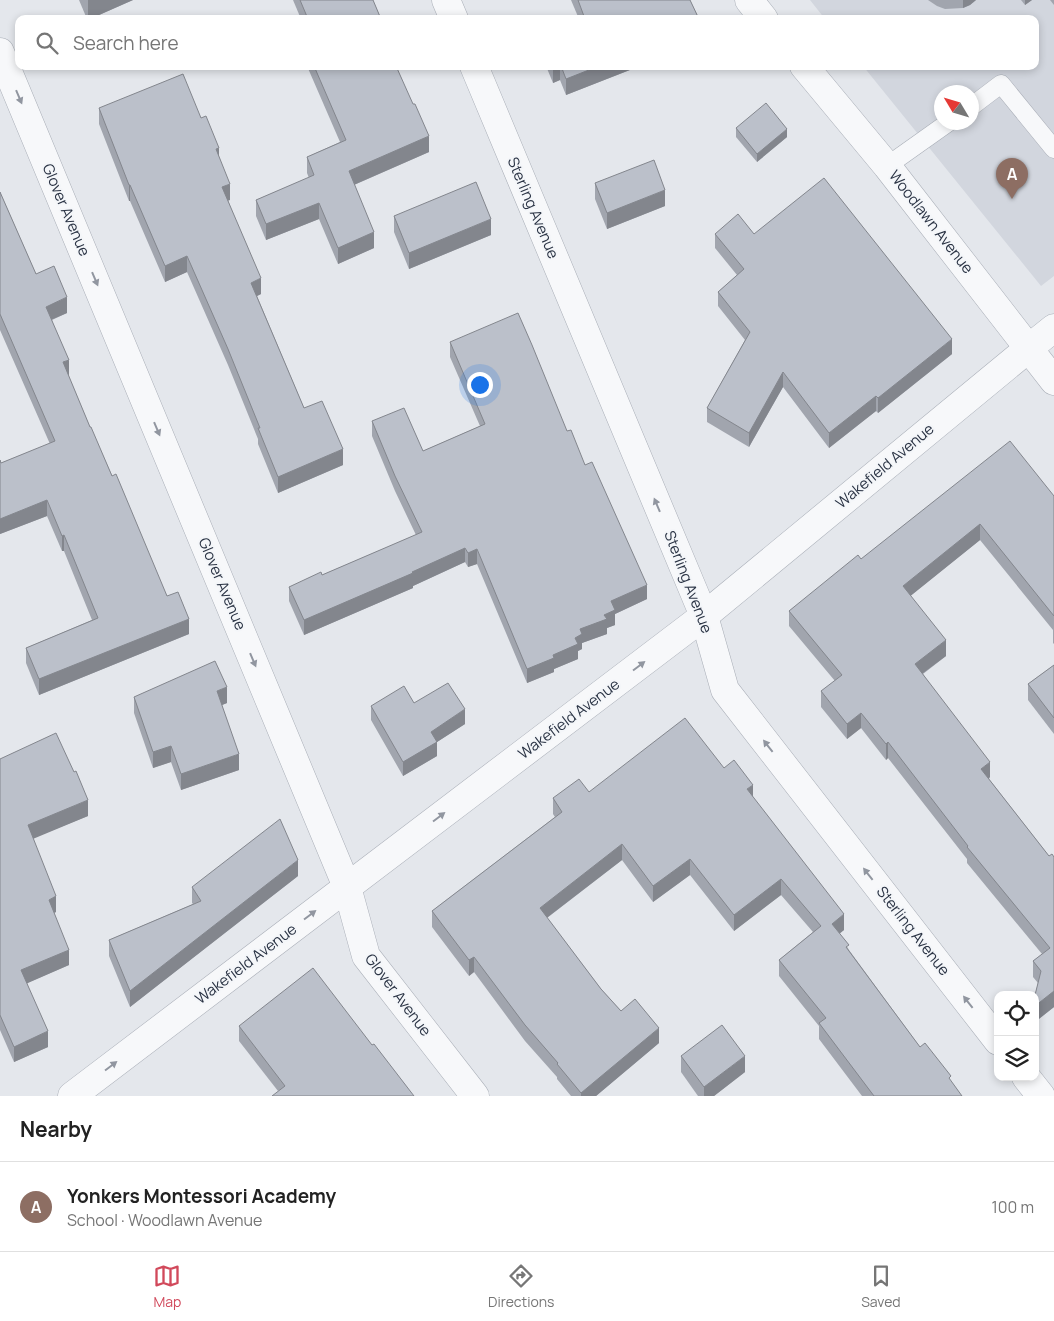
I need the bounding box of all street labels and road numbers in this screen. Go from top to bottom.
street label: Sterling Avenue [503,154,564,262]
street label: Glover Avenue [38,160,95,259]
street label: Woodlawn Avenue [884,166,979,278]
street label: Wakefield Avenue [831,418,938,513]
street label: Sterling Avenue [659,528,718,636]
street label: Glover Avenue [194,534,251,633]
street label: Wakefield Avenue [514,673,624,764]
street label: Sterling Avenue [872,882,955,980]
street label: Wakefield Avenue [191,918,301,1009]
street label: Glover Avenue [360,949,437,1041]

